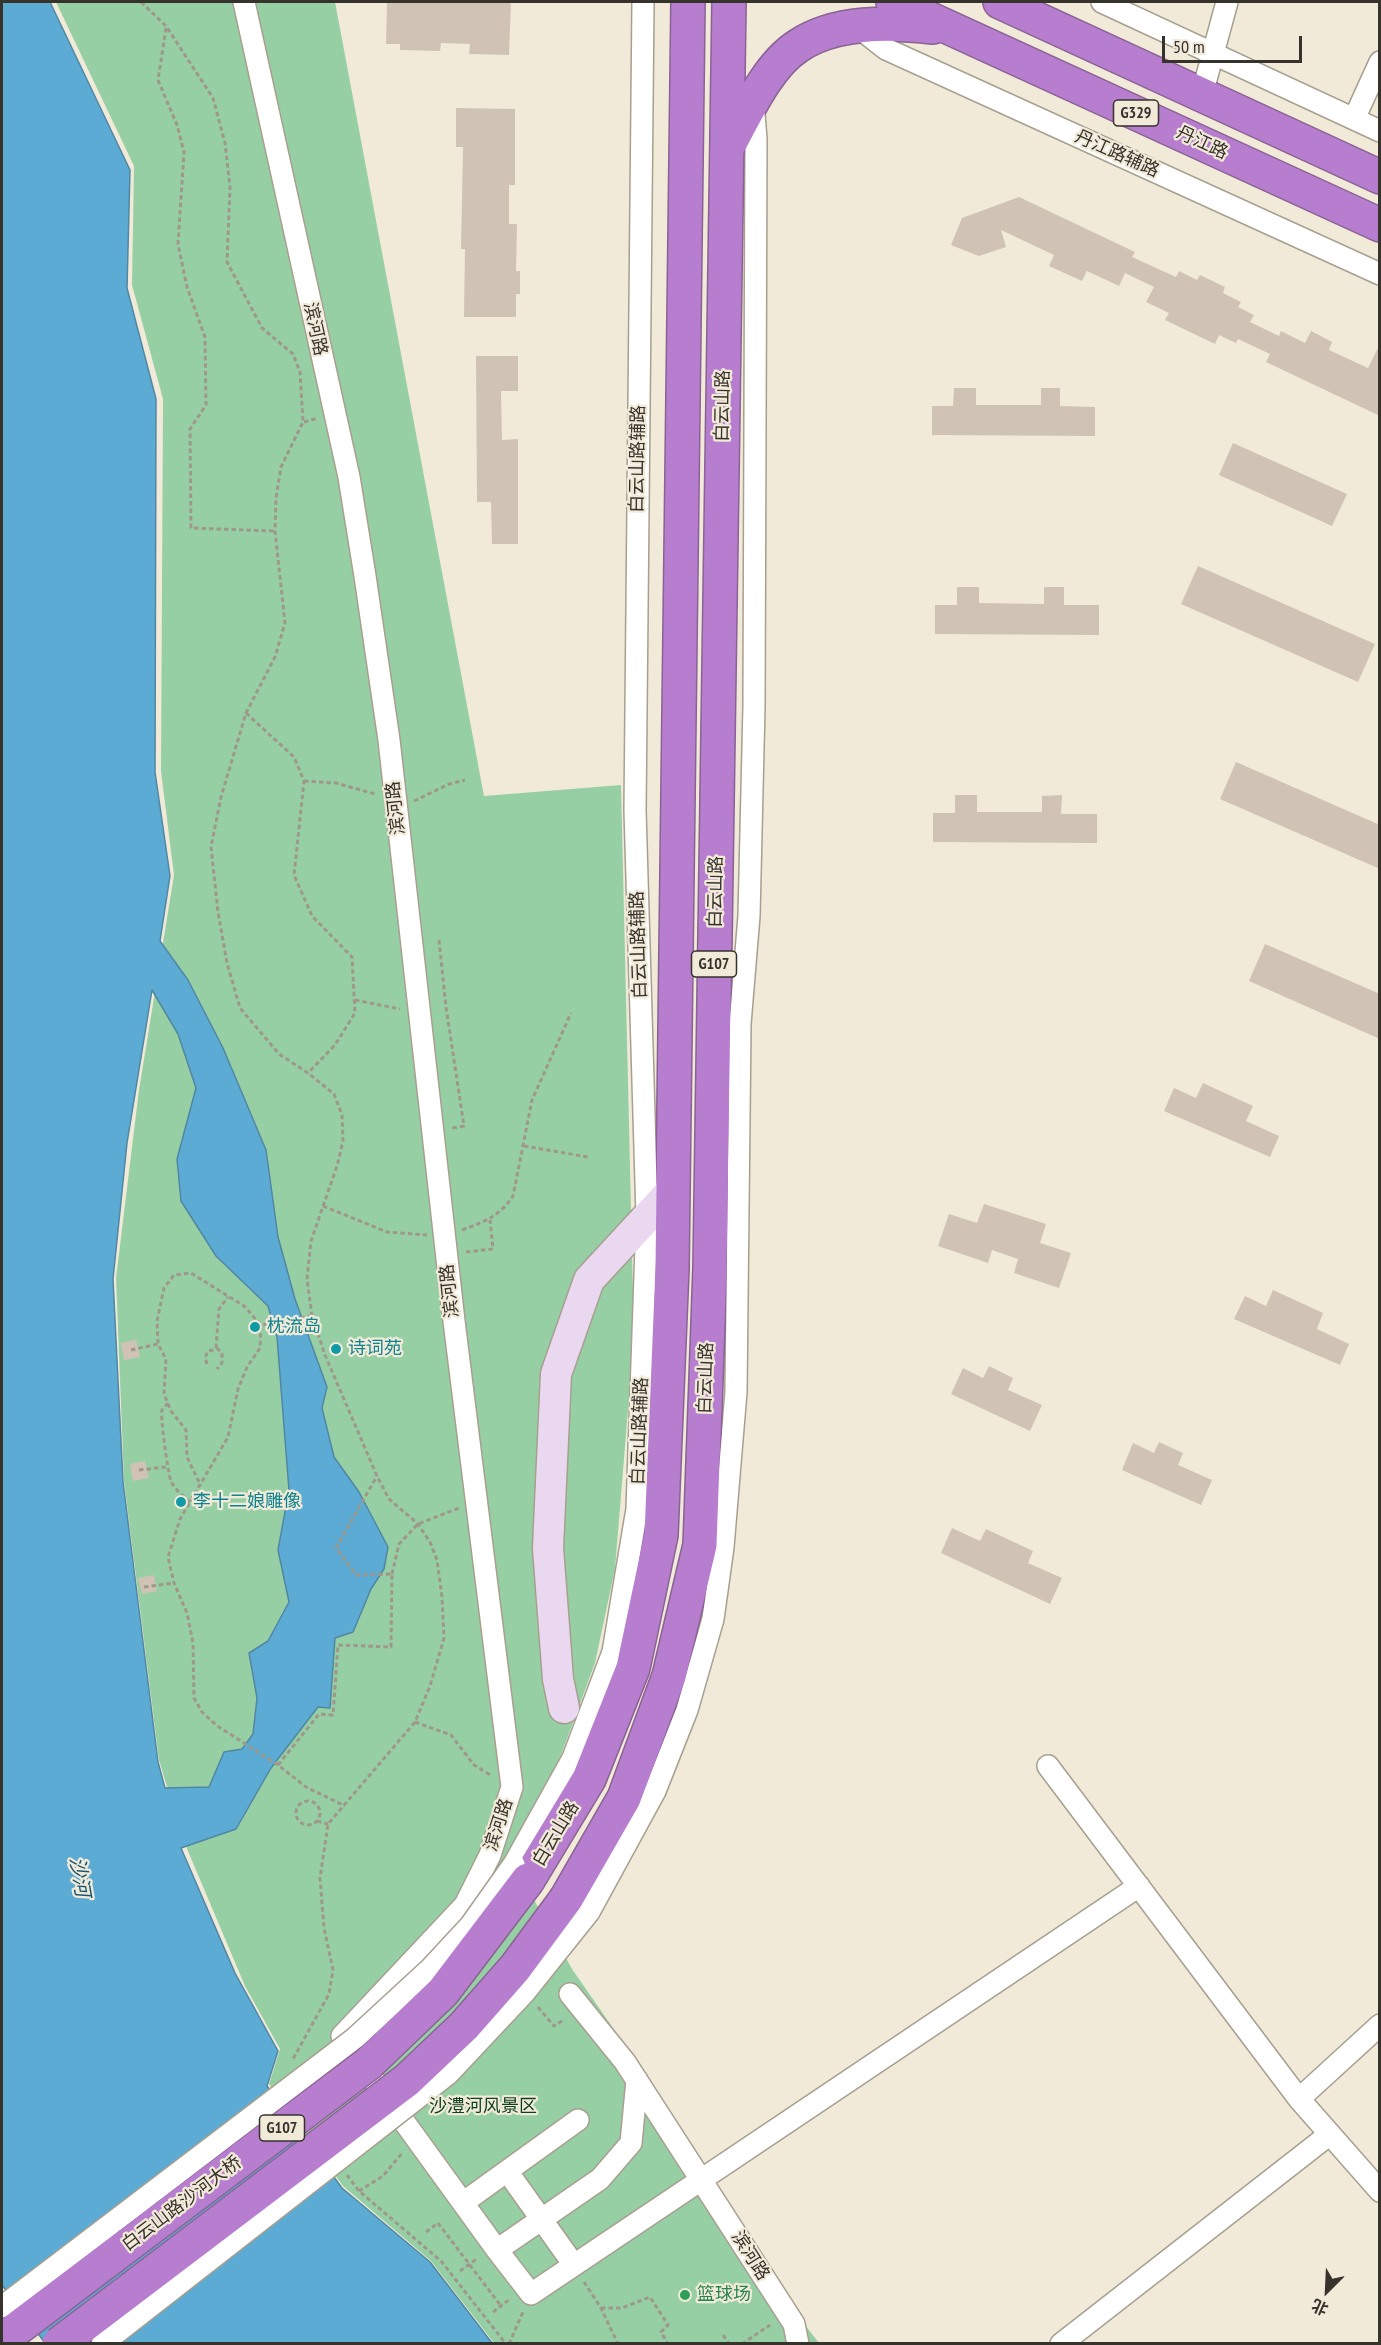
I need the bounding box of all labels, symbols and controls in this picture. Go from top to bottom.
scale bar [1165,24,1304,62]
text: 50 m [1173,35,1205,58]
road number: G329 [1114,100,1158,126]
street label: 丹江路 [1173,122,1231,164]
street label: 丹江路辅路 [1071,126,1163,182]
street label: 滨河路 [299,300,331,358]
street label: 白云山路 [712,370,734,442]
street label: 白云山路辅路 [626,405,650,513]
street label: 滨河路 [382,780,410,836]
street label: 白云山路 [705,856,727,928]
street label: 白云山路辅路 [626,891,652,999]
road number: G107 [692,951,736,977]
street label: 滨河路 [436,1263,464,1319]
place label: 枕流岛 [267,1316,321,1338]
marker: 枕流岛 [248,1320,262,1334]
place label: 诗词苑 [348,1338,402,1360]
marker: 诗词苑 [329,1342,343,1356]
street label: 白云山路 [694,1342,718,1414]
street label: 白云山路辅路 [627,1377,653,1485]
place label: 李十二娘雕像 [193,1491,301,1513]
marker: 李十二娘雕像 [174,1495,188,1509]
street label: 滨河路 [480,1796,518,1854]
street label: 白云山路 [528,1798,584,1870]
water label: 沙河 [64,1855,94,1899]
park label: 沙澧河风景区 [429,2096,537,2118]
road number: G107 [260,2115,304,2141]
street label: 白云山路沙河大桥 [118,2152,246,2256]
street label: 滨河路 [727,2227,773,2285]
north arrow [1297,2261,1357,2321]
place label: 篮球场 [697,2284,751,2306]
marker: 篮球场 [678,2288,692,2302]
text: 北 [1308,2295,1331,2320]

